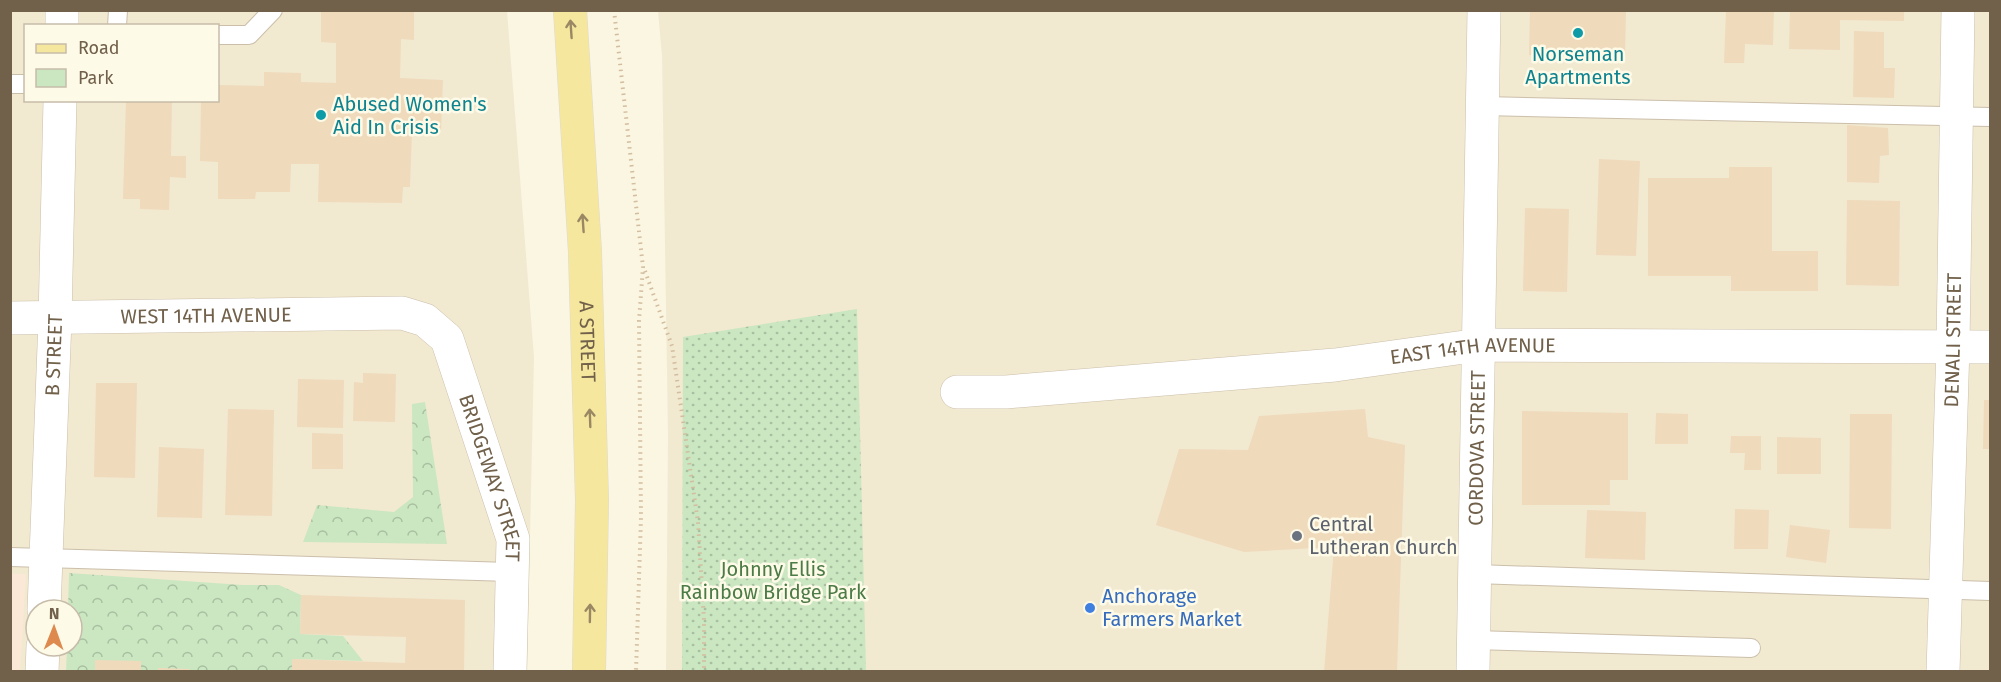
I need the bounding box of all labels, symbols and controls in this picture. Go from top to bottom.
one-way arrow [566,19,577,39]
legend [24,24,219,102]
marker: Norseman Apartments [1571,26,1585,40]
text: Road [78,37,120,59]
place label: Norseman Apartments [1525,42,1631,89]
text: Park [78,67,114,89]
place label: Abused Women's Aid In Crisis [333,92,487,139]
marker: Abused Women's Aid In Crisis [314,108,328,122]
one-way arrow [578,214,589,234]
street label: DENALI STREET [1939,272,1966,408]
street label: A STREET [574,300,601,383]
street label: WEST 14TH AVENUE [120,302,292,329]
street label: B STREET [40,313,67,397]
street label: EAST 14TH AVENUE [1388,333,1556,369]
street label: CORDOVA STREET [1463,369,1490,526]
street label: BRIDGEWAY STREET [454,391,525,562]
one-way arrow [584,409,595,429]
place label: Central Lutheran Church [1309,512,1458,559]
marker: Central Lutheran Church [1290,529,1304,543]
park label: Johnny Ellis Rainbow Bridge Park [680,557,867,604]
place label: Anchorage Farmers Market [1102,584,1242,631]
north arrow [24,598,84,658]
marker: Anchorage Farmers Market [1083,601,1097,615]
text: N [49,604,60,623]
one-way arrow [584,604,596,624]

